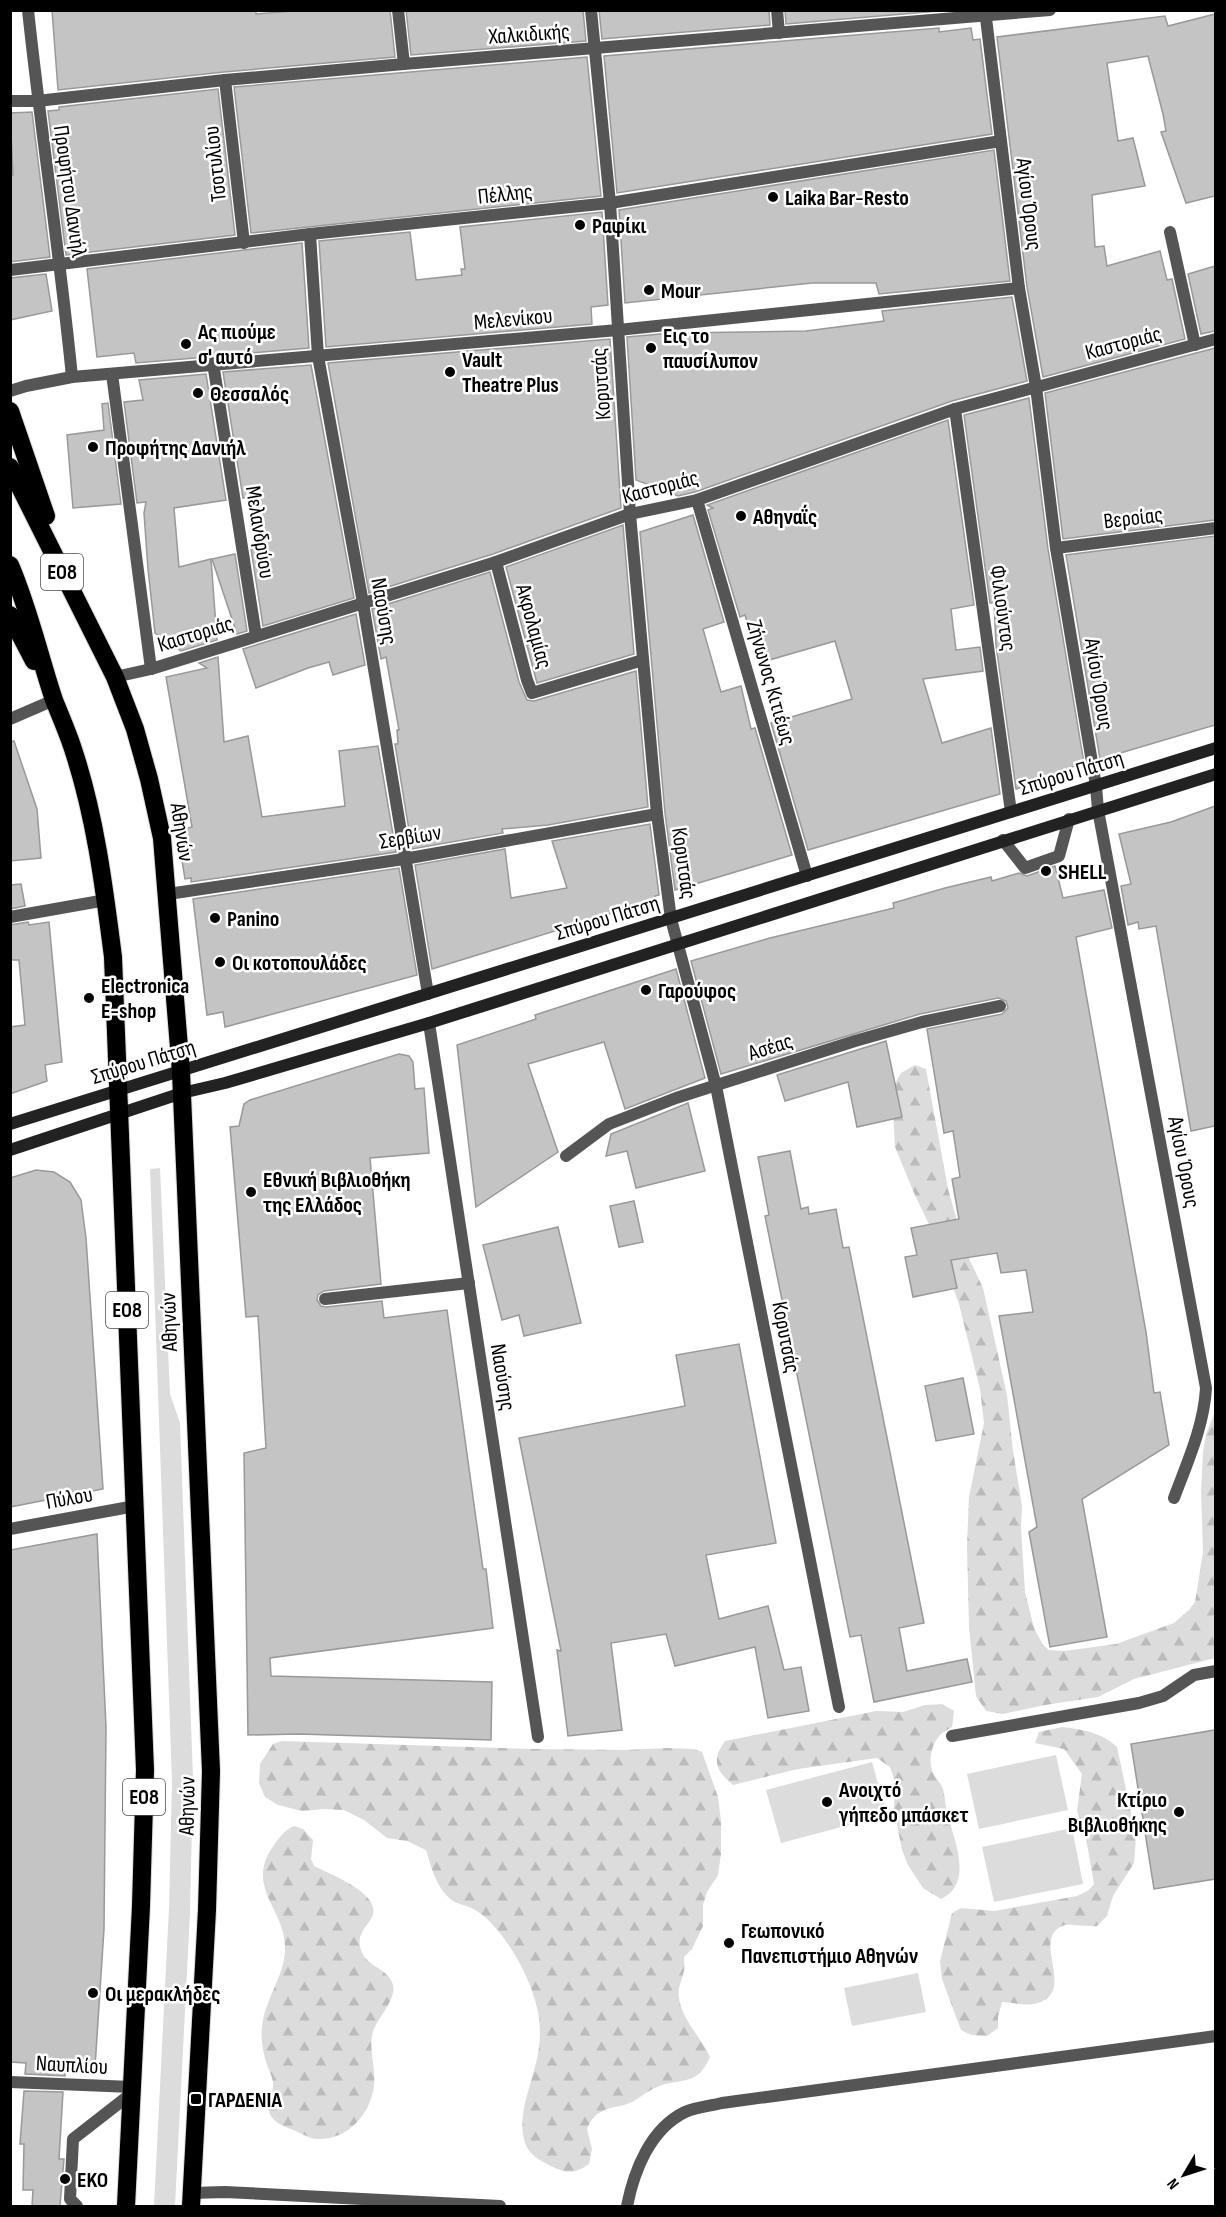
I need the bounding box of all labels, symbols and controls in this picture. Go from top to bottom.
street label: Χαλκιδικής [486,18,571,51]
street label: Προφήτου Δανιήλ [47,123,92,259]
street label: Τσοτυλίου [198,125,233,203]
street label: Αγίου Όρους [1009,156,1048,252]
street label: Πέλλης [476,178,534,211]
place label: Laika Bar-Resto [785,185,909,212]
marker: Laika Bar-Resto [766,190,780,204]
place label: Ραφίκι [592,213,646,240]
marker: Ραφίκι [573,218,587,232]
place label: Mour [661,278,701,305]
marker: Mour [642,283,656,297]
street label: Μελενίκου [473,303,554,336]
place label: Ας πιούμε σ' αυτό [197,319,276,371]
street label: Καστοριάς [1082,320,1164,367]
place label: Εις το παυσίλυπον [663,323,758,375]
marker: Ας πιούμε σ' αυτό [179,337,193,351]
marker: Εις το παυσίλυπον [644,341,658,355]
place label: Vault Theatre Plus [462,347,559,399]
street label: Κορυτσάς [586,347,617,421]
marker: Vault Theatre Plus [443,365,457,379]
place label: Θεσσαλός [210,381,289,408]
marker: Θεσσαλός [191,386,205,400]
place label: Προφήτης Δανιήλ [105,435,246,462]
marker: Προφήτης Δανιήλ [86,440,100,454]
street label: Καστοριάς [619,464,701,511]
street label: Μελανδρύου [239,484,280,580]
street label: Βεροίας [1102,501,1164,536]
place label: Αθηναΐς [752,504,817,531]
marker: Αθηναΐς [734,509,748,523]
road number: ΕΟ8 [41,554,83,590]
street label: Φιλιούντος [983,564,1022,653]
street label: Ναούσης [364,576,403,647]
street label: Ακρολαμίας [509,580,558,672]
street label: Καστοριάς [154,610,237,659]
street label: Ζήνωνος Κιτιέως [740,617,801,748]
street label: Αγίου Όρους [1078,635,1119,732]
street label: Σπύρου Πάτση [1016,745,1127,802]
street label: Αθηνών [163,800,200,864]
street label: Σερβίων [377,819,444,856]
street label: Κορυτσάς [665,826,702,901]
place label: SHELL [1058,859,1107,886]
marker: SHELL [1039,864,1053,878]
street label: Σπύρου Πάτση [552,890,663,947]
place label: Panino [227,906,279,933]
marker: Panino [208,911,222,925]
place label: Οι κοτοπουλάδες [232,950,367,977]
marker: Οι κοτοπουλάδες [213,955,227,969]
place label: Electronica E-shop [101,973,189,1025]
place label: Γαρούφος [658,978,736,1005]
marker: Γαρούφος [639,983,653,997]
marker: Electronica E-shop [82,991,96,1005]
street label: Ασέας [744,1028,796,1068]
street label: Σπύρου Πάτση [88,1034,199,1091]
street label: Αγίου Όρους [1161,1113,1206,1210]
place label: Εθνική Βιβλιοθήκη της Ελλάδος [263,1167,411,1219]
marker: Εθνική Βιβλιοθήκη της Ελλάδος [244,1185,258,1199]
road number: ΕΟ8 [106,1292,148,1328]
street label: Αθηνών [155,1292,184,1353]
street label: Κορυτσάς [765,1299,806,1375]
street label: Ναούσης [484,1342,521,1413]
street label: Πύλου [44,1481,95,1516]
street label: Αθηνών [173,1776,202,1837]
place label: Ανοιχτό γήπεδο μπάσκετ [838,1777,968,1829]
road number: ΕΟ8 [123,1779,165,1815]
place label: Κτίριο Βιβλιοθήκης [1068,1787,1167,1839]
marker: Ανοιχτό γήπεδο μπάσκετ [820,1795,834,1809]
marker: Κτίριο Βιβλιοθήκης [1172,1805,1186,1819]
place label: Γεωπονικό Πανεπιστήμιο Αθηνών [741,1918,918,1970]
marker: Γεωπονικό Πανεπιστήμιο Αθηνών [722,1936,736,1950]
place label: Οι μερακλήδες [105,1981,220,2008]
marker: Οι μερακλήδες [86,1986,100,2000]
street label: Ναυπλίου [35,2050,109,2081]
place label: ΓΑΡΔΕΝΙΑ [208,2087,282,2114]
marker: ΓΑΡΔΕΝΙΑ [189,2092,203,2106]
north arrow [1154,2145,1214,2205]
place label: EKO [77,2167,108,2194]
marker: EKO [58,2172,72,2186]
text: N [1163,2174,1184,2193]

